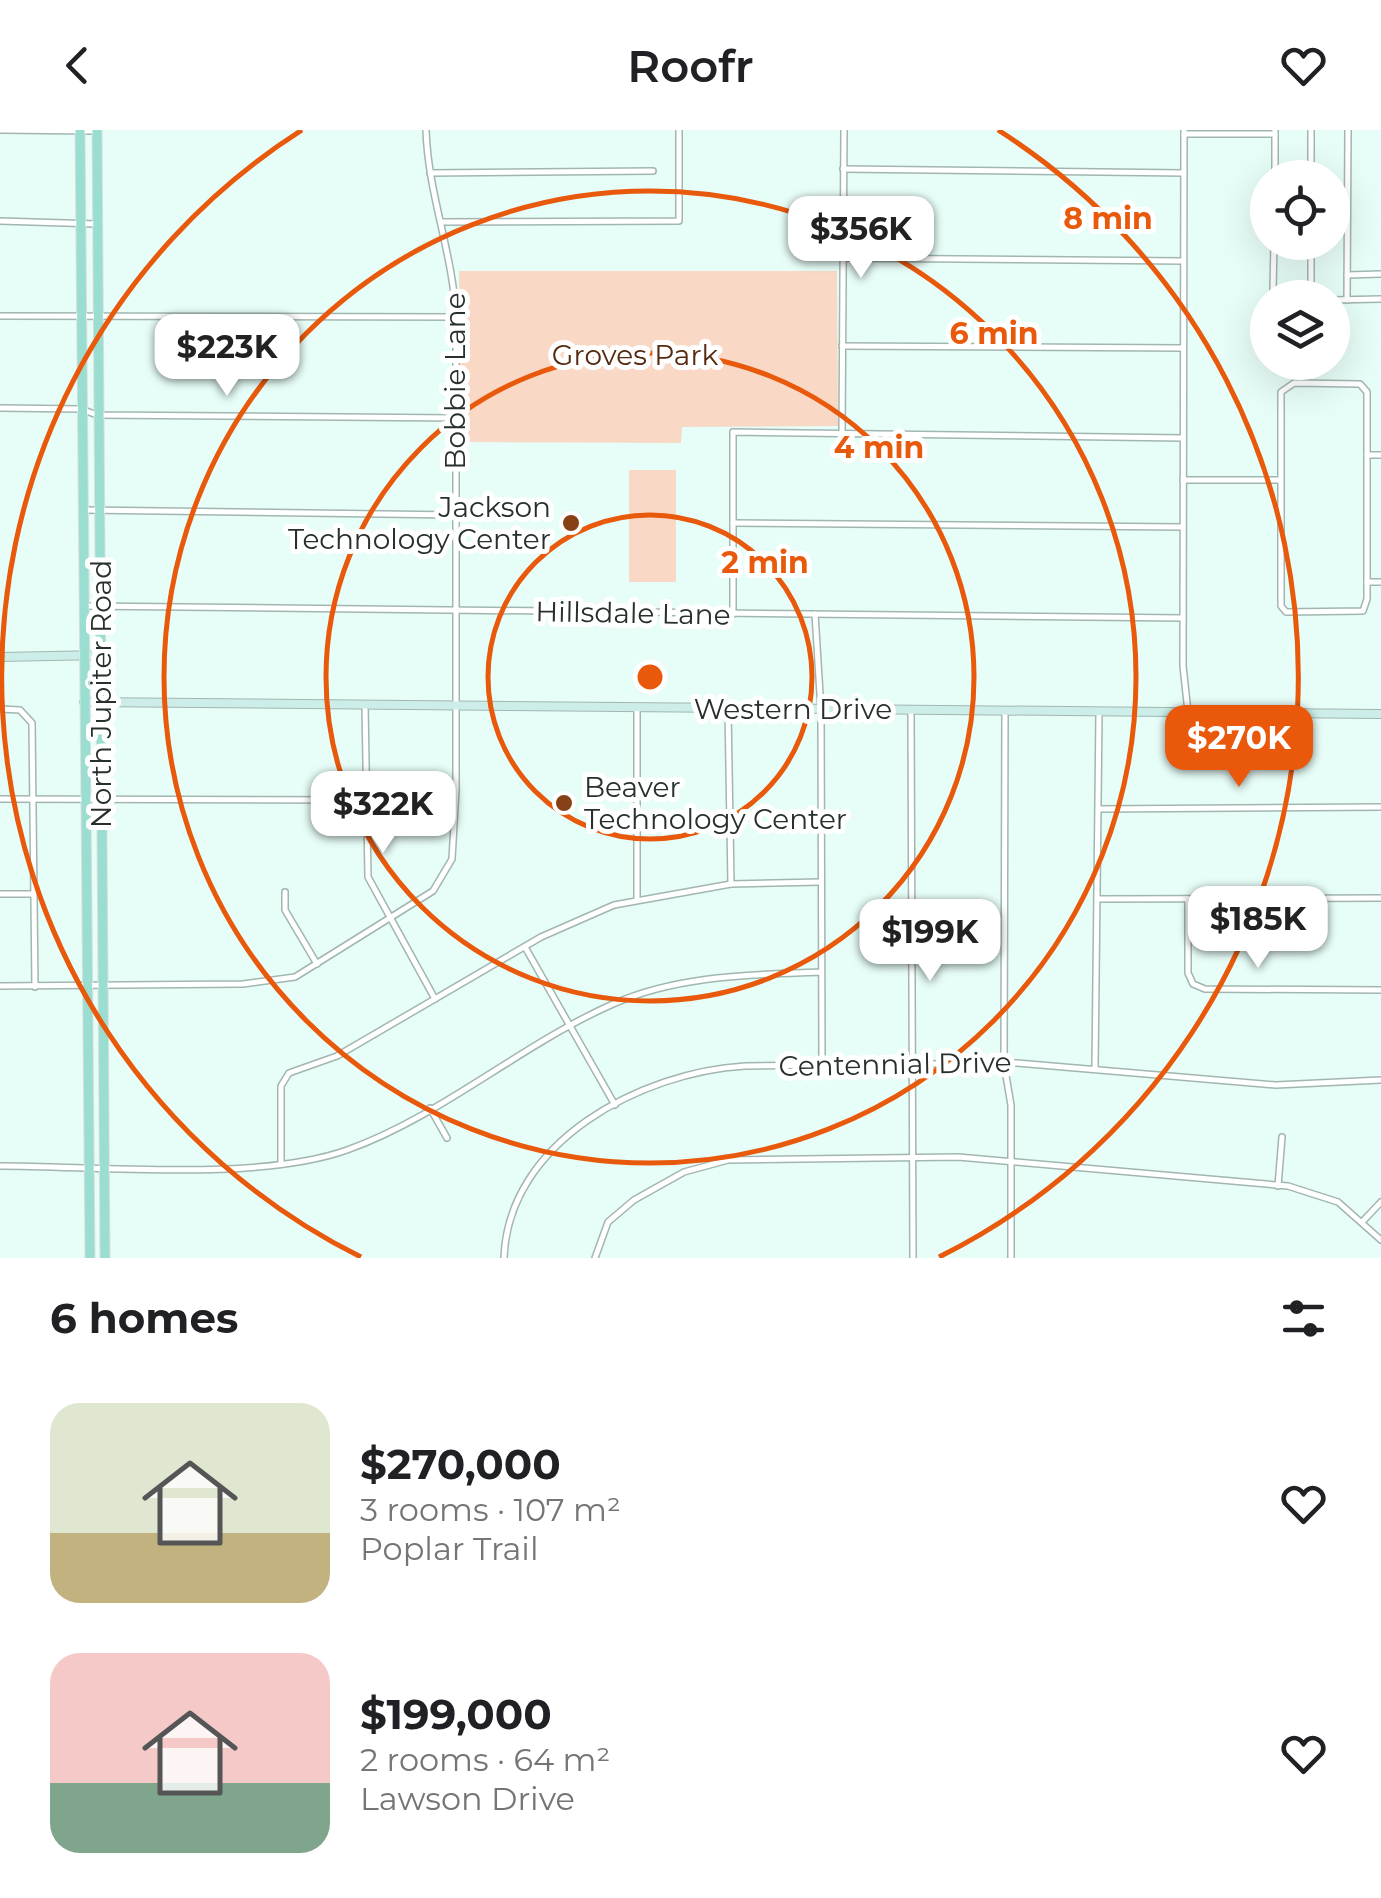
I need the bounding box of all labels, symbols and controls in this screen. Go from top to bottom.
icon: back [50,38,105,93]
text: Roofr [627,38,754,93]
icon: heart [1276,38,1331,93]
map controls [1250,160,1350,380]
button: locate [1250,160,1350,260]
pin: $356K [791,196,931,281]
text: 8 min [1063,200,1153,237]
text: $356K [810,209,912,248]
button: layers [1250,280,1350,380]
street label: Bobbie Lane [438,292,472,470]
pin: $223K [157,314,297,399]
text: 6 min [950,315,1038,352]
text: $223K [177,327,277,366]
park label: Groves Park [552,338,718,372]
text: 4 min [834,429,924,466]
place label: Jackson Technology Center [288,490,551,556]
marker: Jackson Technology Center [560,512,582,534]
text: 2 min [721,544,809,581]
street label: North Jupiter Road [84,560,118,828]
street label: Hillsdale Lane [535,594,731,632]
centre of rings [632,659,668,695]
street label: Western Drive [694,692,892,726]
pin: $270K [1169,705,1309,790]
text: $270K [1187,718,1291,757]
place label: Beaver Technology Center [584,770,847,836]
pin: $322K [313,771,453,856]
text: $322K [333,784,433,823]
marker: Beaver Technology Center [553,792,575,814]
pin: $185K [1188,886,1328,971]
pin: $199K [860,899,1000,984]
text: $185K [1210,899,1306,938]
text: $199K [881,912,979,951]
street label: Centennial Drive [778,1045,1012,1083]
icon: filters [1276,1291,1331,1346]
text: 6 homes [50,1292,238,1344]
text: $270,000 [360,1438,561,1490]
icon: home [130,1443,250,1563]
icon: heart [1276,1476,1331,1531]
text: 3 rooms · 107 m² [360,1490,621,1529]
text: Poplar Trail [360,1529,539,1568]
text: $199,000 [360,1688,552,1740]
icon: home [130,1693,250,1813]
icon: heart [1276,1726,1331,1781]
text: 2 rooms · 64 m² [360,1740,610,1779]
text: Lawson Drive [360,1779,575,1818]

